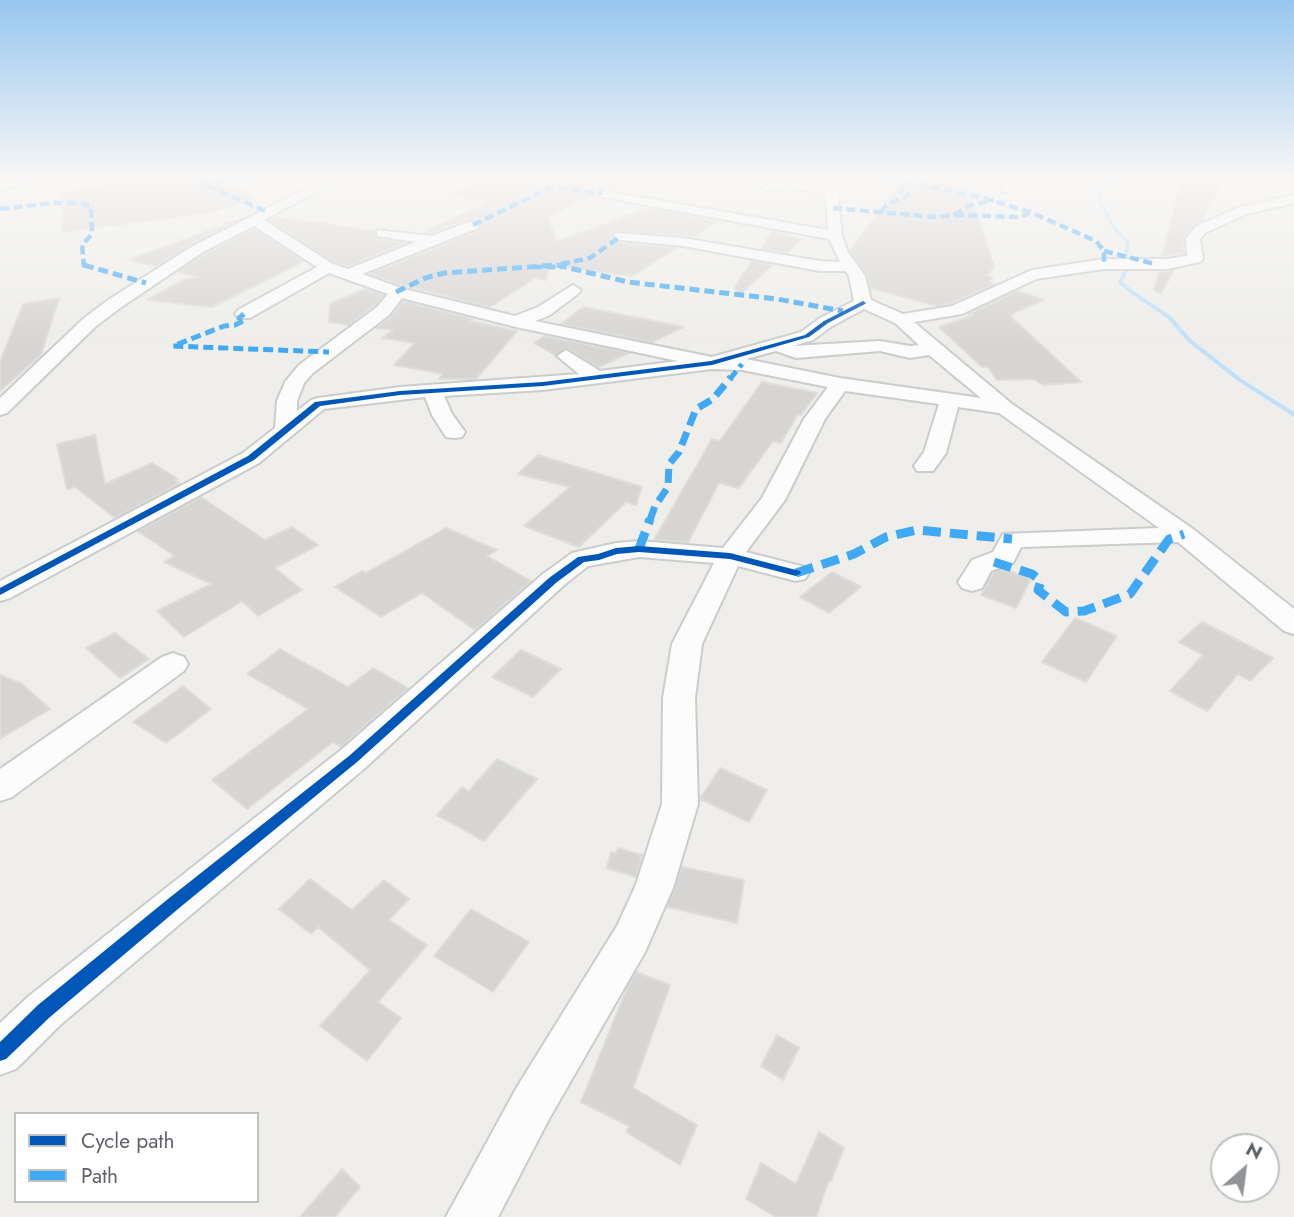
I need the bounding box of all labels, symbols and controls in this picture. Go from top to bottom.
legend [14,1112,259,1203]
text: Cycle path [81,1126,174,1156]
north arrow [1210,1133,1280,1203]
text: N [1241,1135,1267,1166]
text: Path [81,1161,118,1191]

